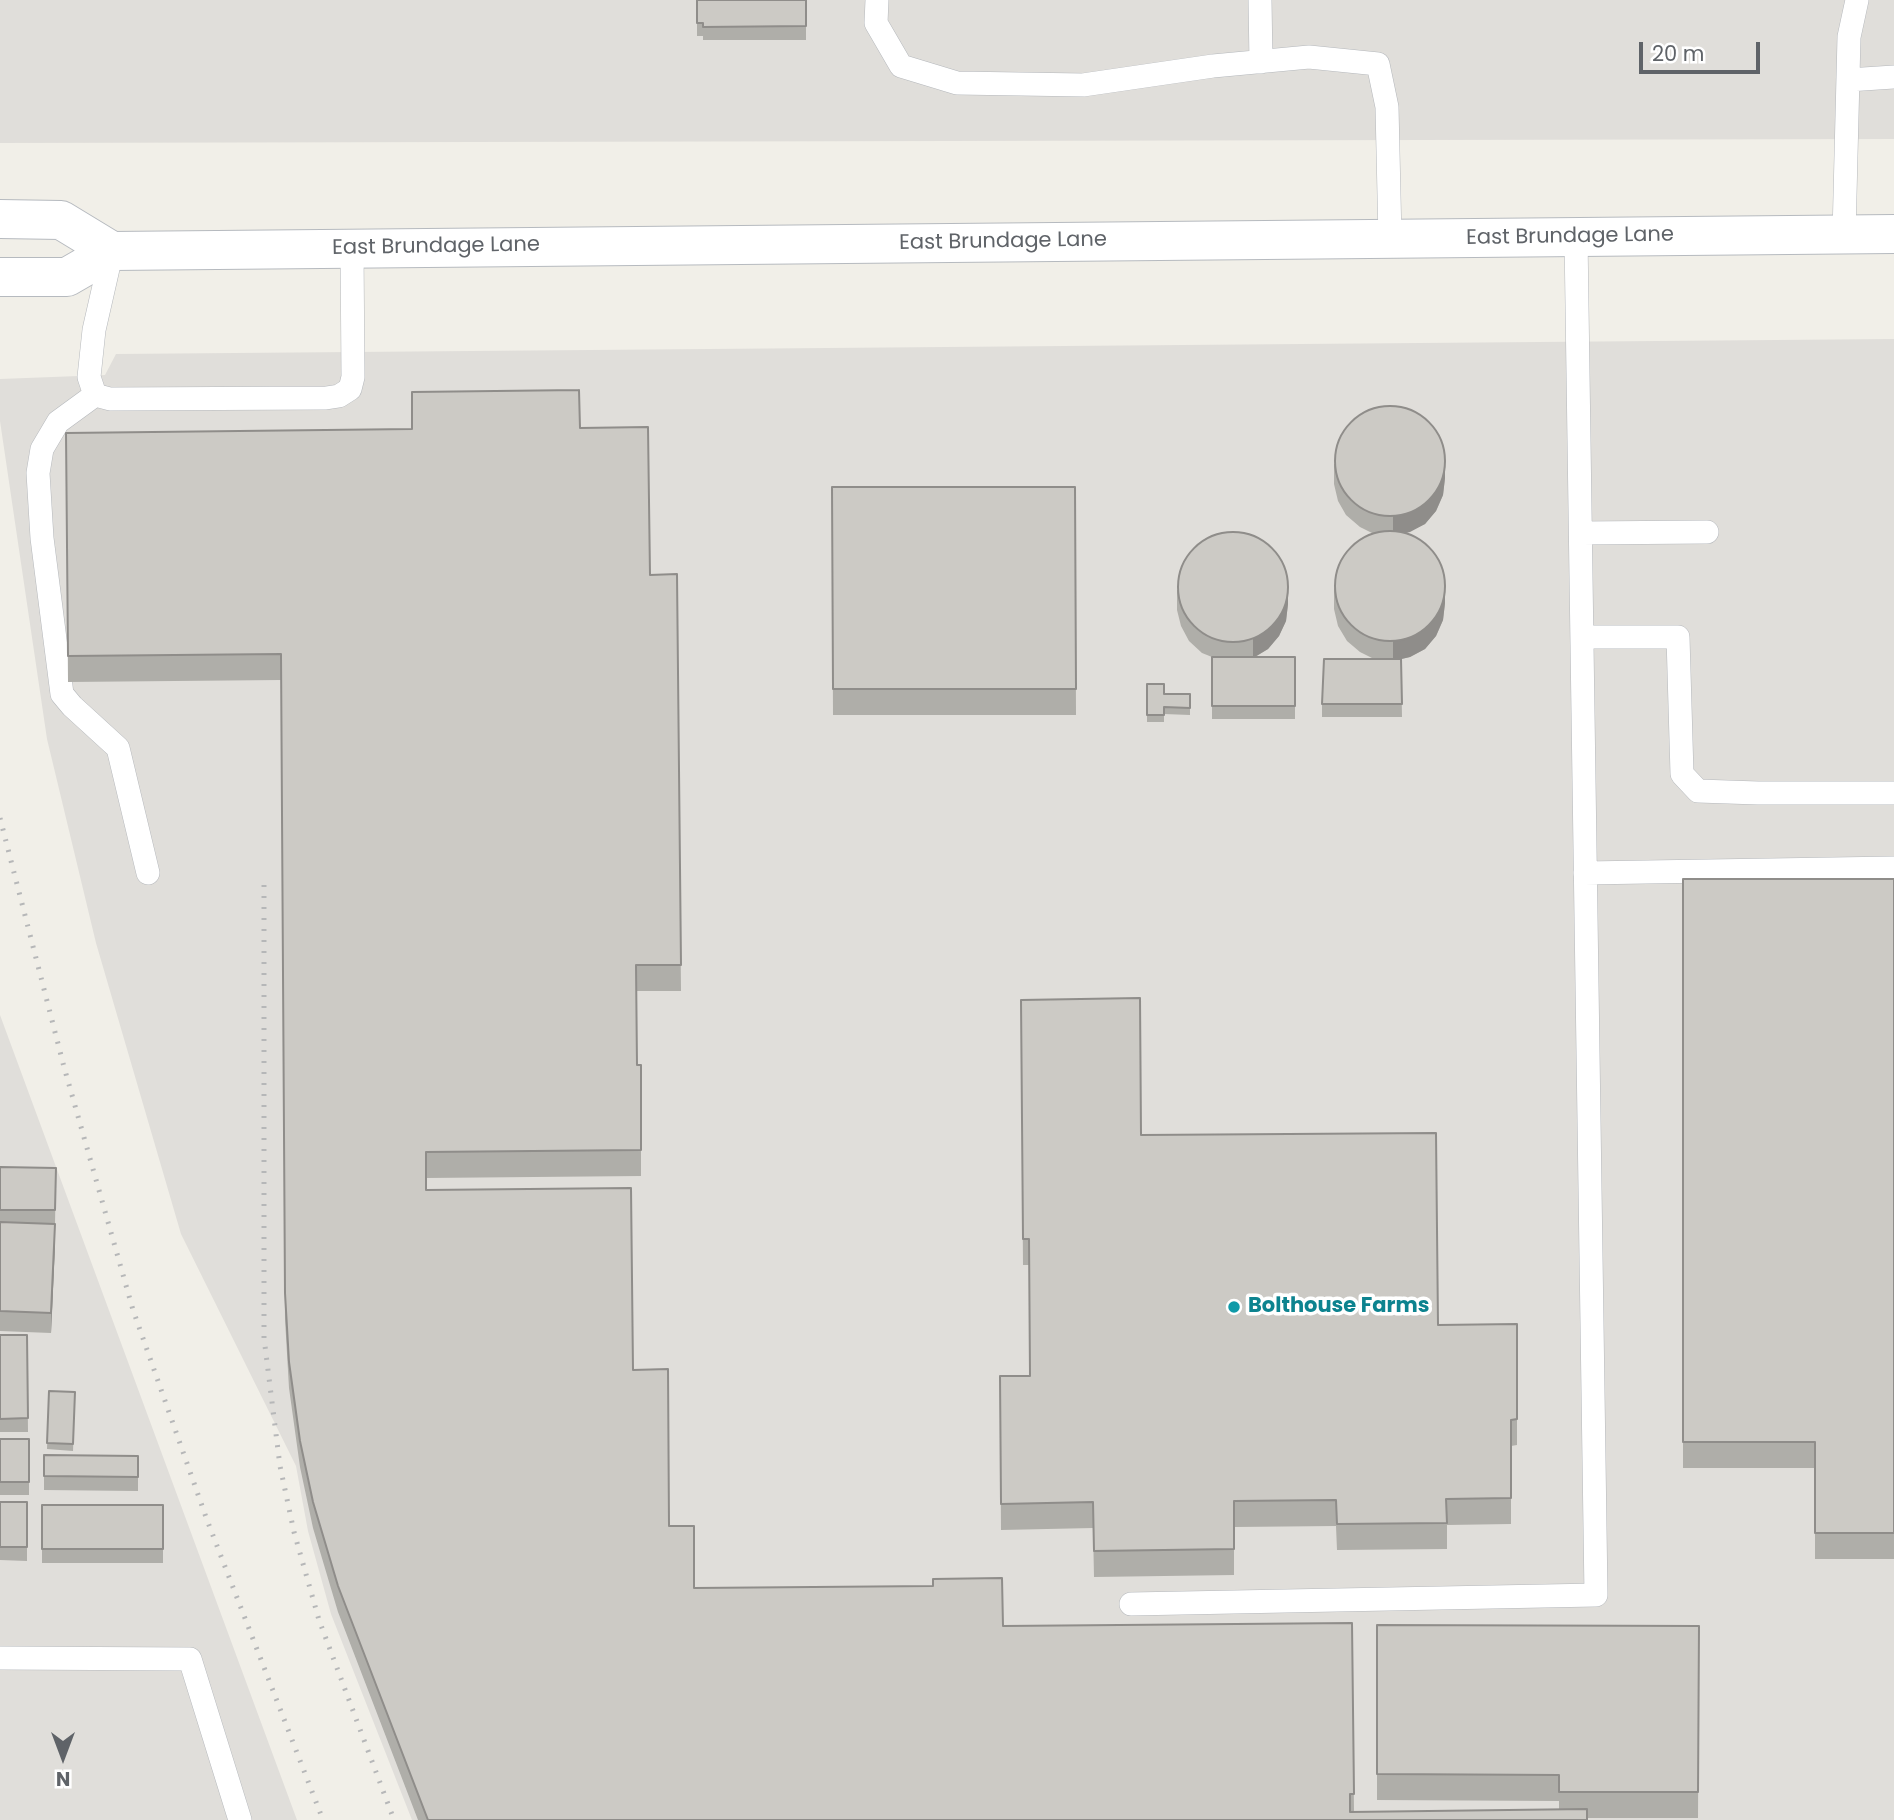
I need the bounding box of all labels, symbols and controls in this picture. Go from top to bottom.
scale bar [1642,28,1763,72]
text: 20 m [1652,39,1705,68]
street label: East Brundage Lane [1466,223,1674,251]
street label: East Brundage Lane [899,228,1107,256]
street label: East Brundage Lane [332,233,540,261]
place label: Bolthouse Farms [1248,1294,1429,1320]
marker: Bolthouse Farms [1226,1299,1242,1315]
north arrow [28,1722,98,1792]
text: N [56,1765,70,1792]

